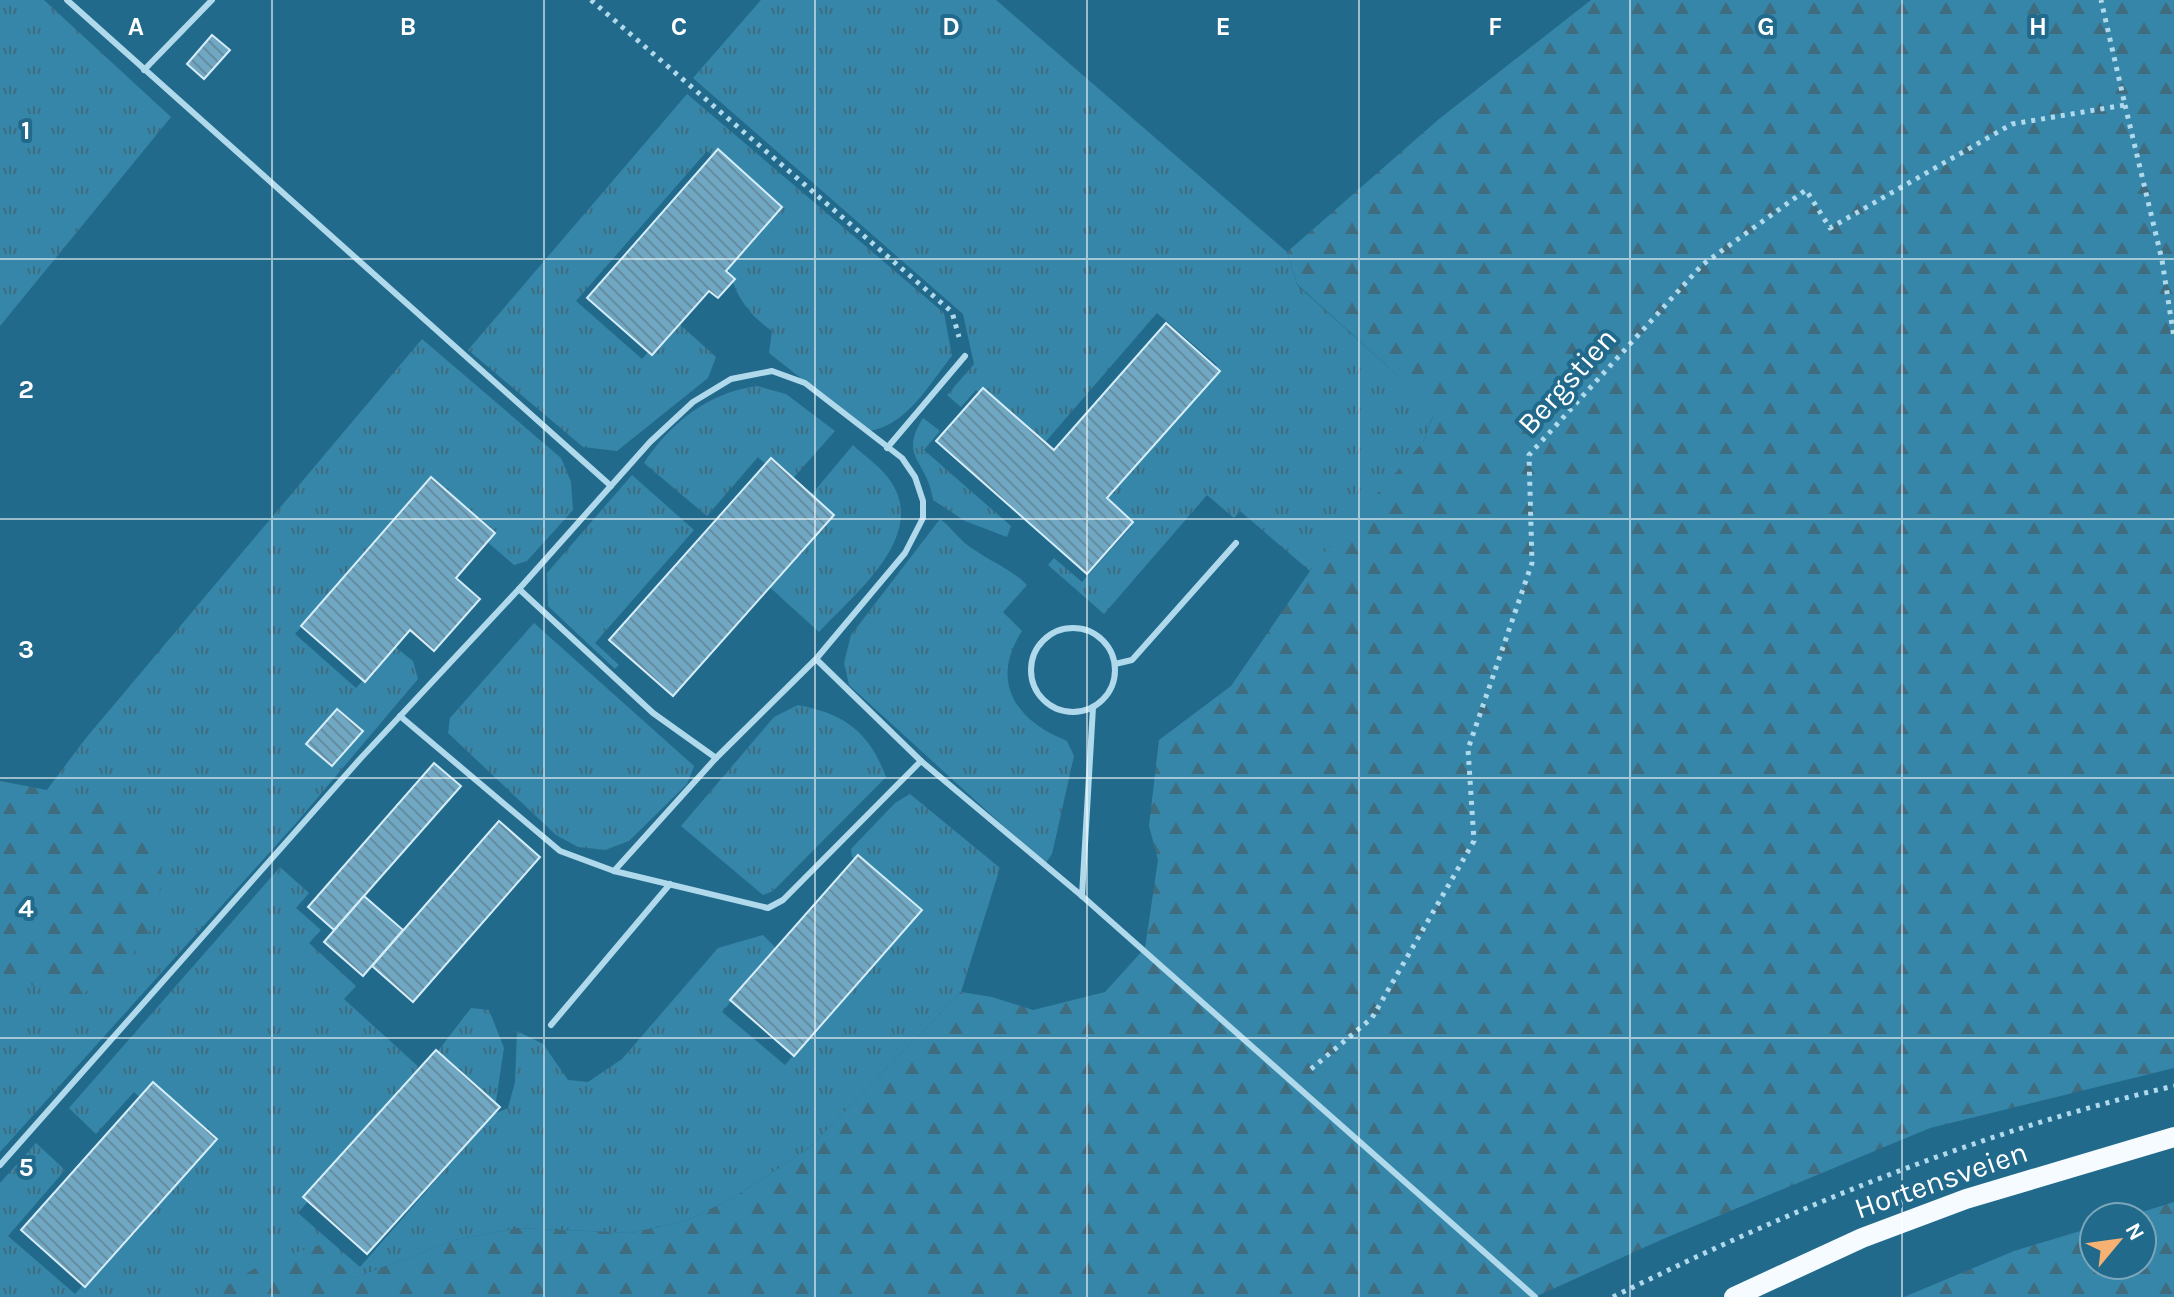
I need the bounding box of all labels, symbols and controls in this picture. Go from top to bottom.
text: A [128,11,144,42]
text: B [400,11,416,42]
text: C [671,11,687,42]
text: D [942,11,960,42]
text: E [1215,11,1231,42]
text: F [1488,11,1502,42]
text: G [1757,11,1775,42]
text: H [2029,11,2047,42]
text: 1 [21,115,31,146]
street label: Bergstien [1510,320,1624,442]
text: 2 [18,374,34,405]
text: 3 [18,634,34,665]
text: 4 [18,893,34,924]
street label: Hortensveien [1850,1134,2032,1226]
text: 5 [18,1152,34,1183]
north arrow [2078,1201,2158,1281]
text: N [2119,1219,2150,1245]

